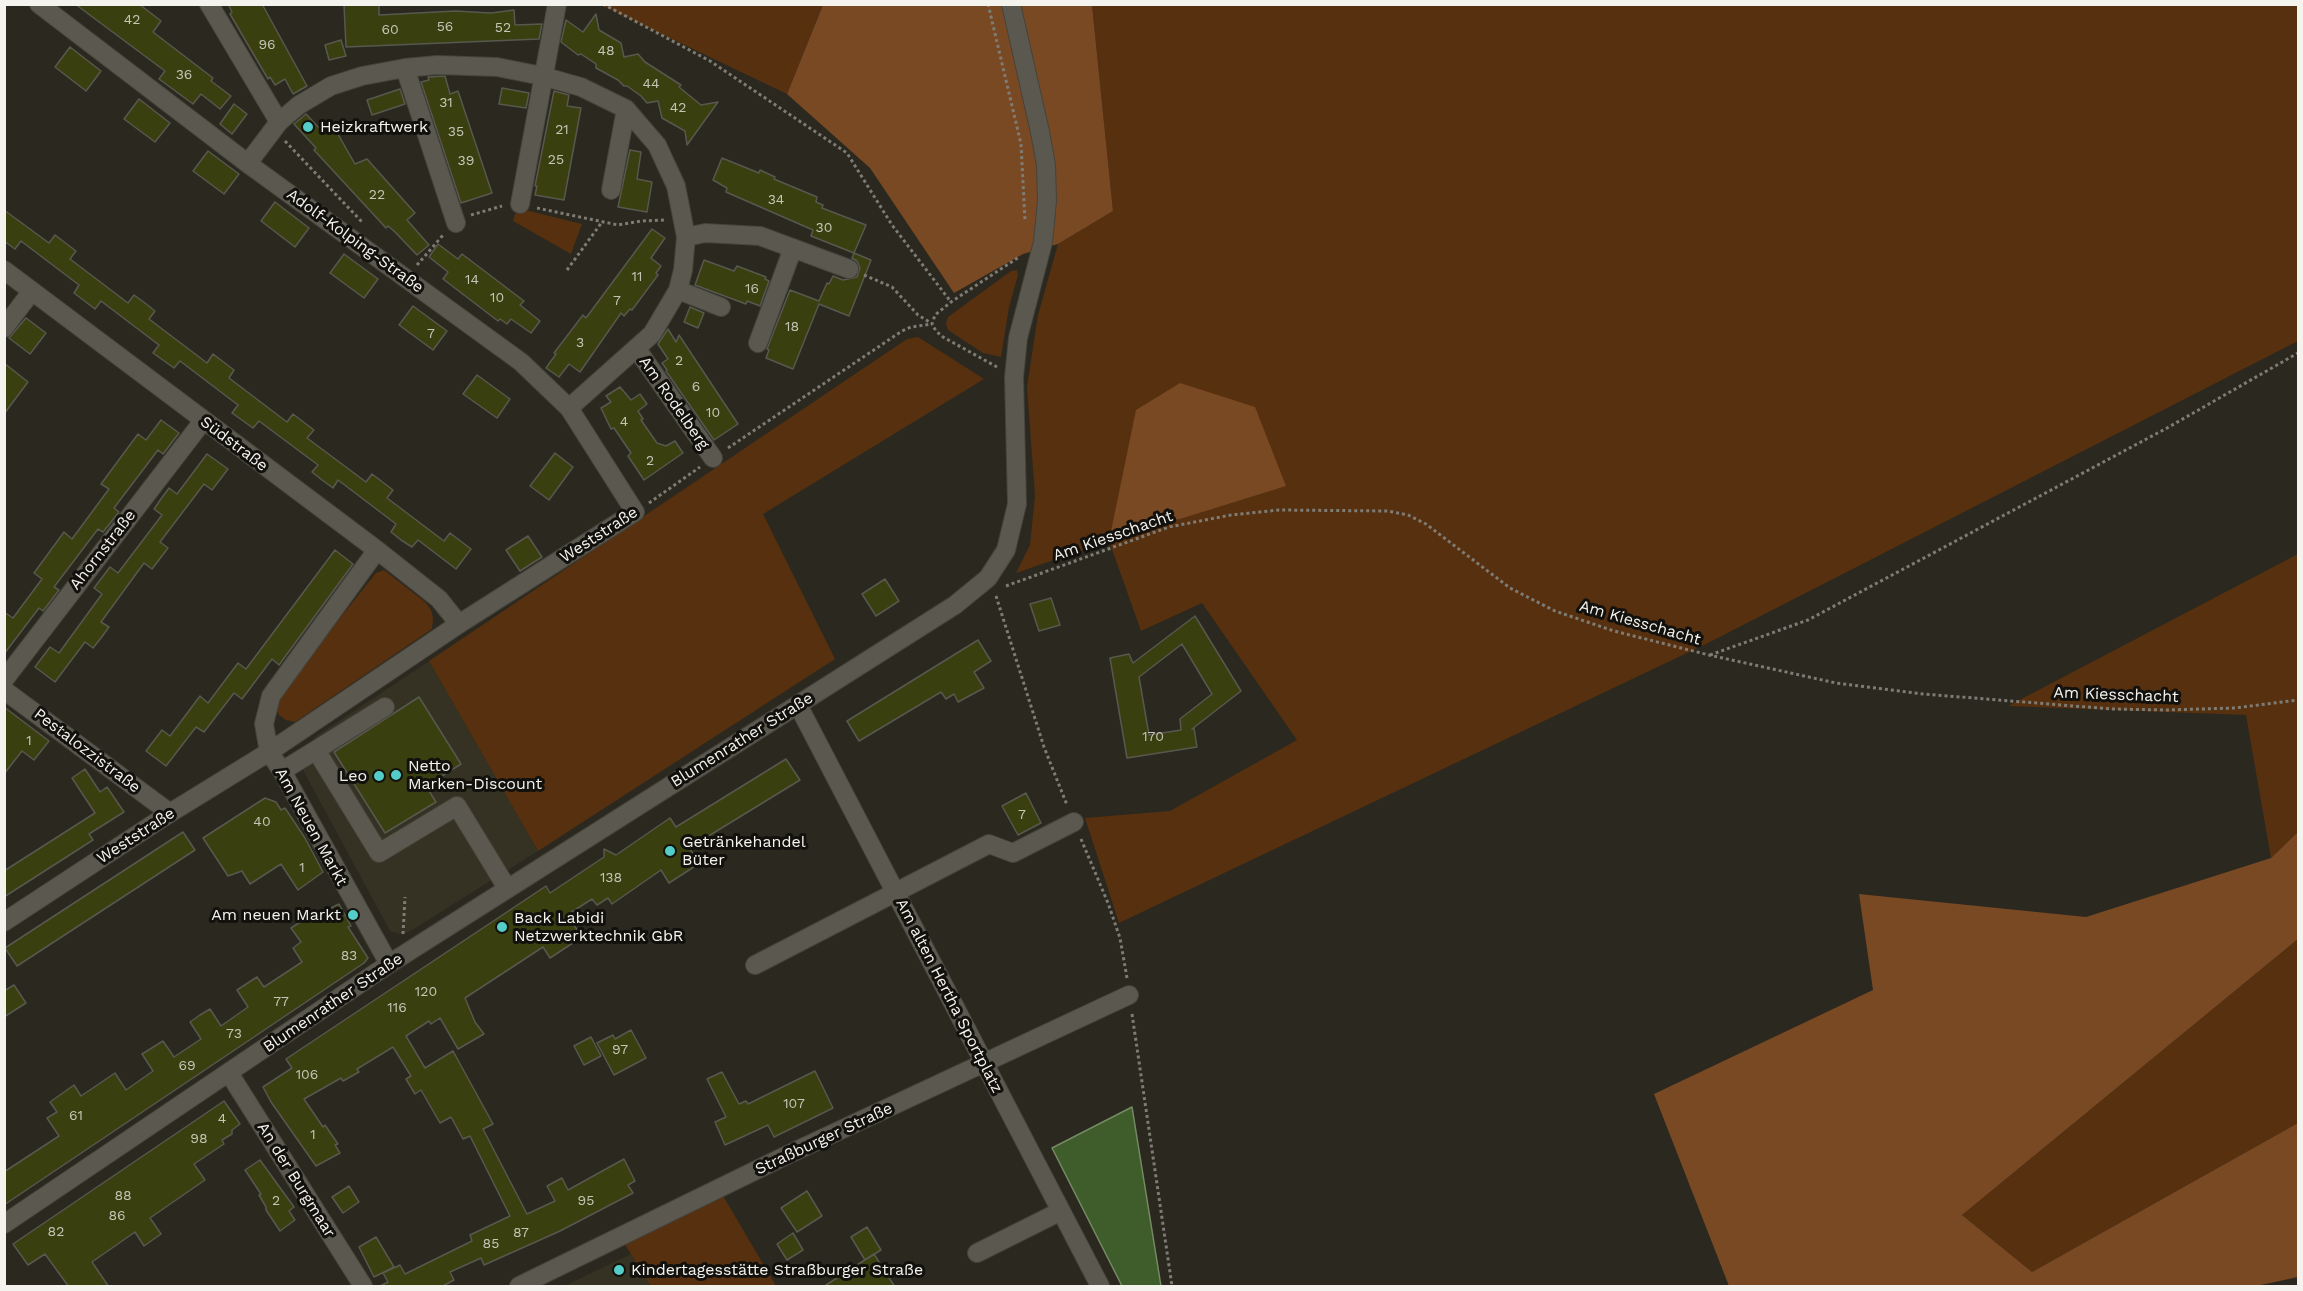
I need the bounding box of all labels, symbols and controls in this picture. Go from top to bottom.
house number: 42 [124,12,140,28]
house number: 56 [437,19,453,35]
house number: 52 [495,20,511,36]
house number: 60 [381,22,399,38]
house number: 96 [258,37,276,53]
house number: 48 [597,43,615,59]
house number: 36 [176,67,192,83]
house number: 44 [642,76,660,92]
house number: 31 [439,95,453,111]
house number: 42 [670,100,686,116]
place label: Heizkraftwerk [320,117,428,137]
marker: Heizkraftwerk [301,120,315,134]
house number: 21 [555,122,569,138]
house number: 35 [448,124,464,140]
house number: 25 [548,152,564,168]
house number: 39 [458,153,474,169]
street label: Adolf-Kolping-Straße [283,185,427,297]
house number: 22 [369,187,385,203]
house number: 34 [768,192,784,208]
house number: 30 [816,220,832,236]
house number: 11 [632,269,642,285]
house number: 14 [465,272,479,288]
house number: 16 [745,281,759,297]
house number: 10 [490,290,504,306]
house number: 7 [613,293,621,309]
house number: 18 [785,319,799,335]
house number: 7 [427,326,435,342]
house number: 3 [576,335,584,351]
street label: Am Rodelberg [635,353,713,453]
house number: 2 [675,353,683,369]
house number: 6 [692,379,700,395]
house number: 10 [706,405,720,421]
street label: Südstraße [196,412,272,476]
house number: 4 [620,414,628,430]
house number: 2 [646,453,654,469]
street label: Weststraße [557,503,641,567]
street label: Ahornstraße [66,506,140,594]
street label: Am Kiesschacht [1051,506,1175,566]
street label: Am Kiesschacht [1577,596,1703,650]
street label: Am Kiesschacht [2053,683,2179,707]
street label: Blumenrather Straße [667,688,817,792]
street label: Pestalozzistraße [30,705,144,797]
house number: 170 [1142,729,1164,745]
house number: 1 [26,733,32,749]
place label: Netto Marken-Discount [408,756,542,794]
street label: Am Neuen Markt [271,765,351,889]
place label: Leo [339,766,367,786]
marker: Netto Marken-Discount [389,768,403,782]
marker: Leo [372,769,386,783]
street label: Weststraße [94,804,178,868]
house number: 7 [1018,807,1026,823]
house number: 40 [253,814,271,830]
place label: Getränkehandel Büter [682,832,806,870]
marker: Getränkehandel Büter [663,844,677,858]
house number: 1 [299,860,305,876]
house number: 138 [600,870,622,886]
street label: Am alten Hertha Sportplatz [891,896,1007,1096]
place label: Am neuen Markt [211,905,341,925]
marker: Am neuen Markt [346,908,360,922]
place label: Back Labidi Netzwerktechnik GbR [514,908,683,946]
marker: Back Labidi Netzwerktechnik GbR [495,920,509,934]
house number: 83 [341,948,357,964]
street label: Blumenrather Straße [260,949,406,1057]
house number: 120 [415,984,437,1000]
house number: 77 [273,994,289,1010]
house number: 116 [387,1000,407,1016]
house number: 73 [226,1026,242,1042]
house number: 97 [612,1042,628,1058]
house number: 69 [178,1058,196,1074]
house number: 106 [296,1067,318,1083]
house number: 107 [783,1096,805,1112]
street label: Straßburger Straße [752,1099,896,1179]
house number: 61 [69,1108,83,1124]
house number: 4 [218,1111,226,1127]
street label: An der Burgmaar [253,1119,339,1241]
house number: 1 [310,1127,316,1143]
house number: 98 [190,1131,208,1147]
house number: 88 [114,1188,132,1204]
house number: 2 [272,1193,280,1209]
house number: 95 [578,1193,594,1209]
house number: 86 [108,1208,126,1224]
house number: 82 [48,1224,64,1240]
house number: 87 [513,1225,529,1241]
house number: 85 [483,1236,499,1252]
place label: Kindertagesstätte Straßburger Straße [631,1260,923,1280]
marker: Kindertagesstätte Straßburger Straße [612,1263,626,1277]

